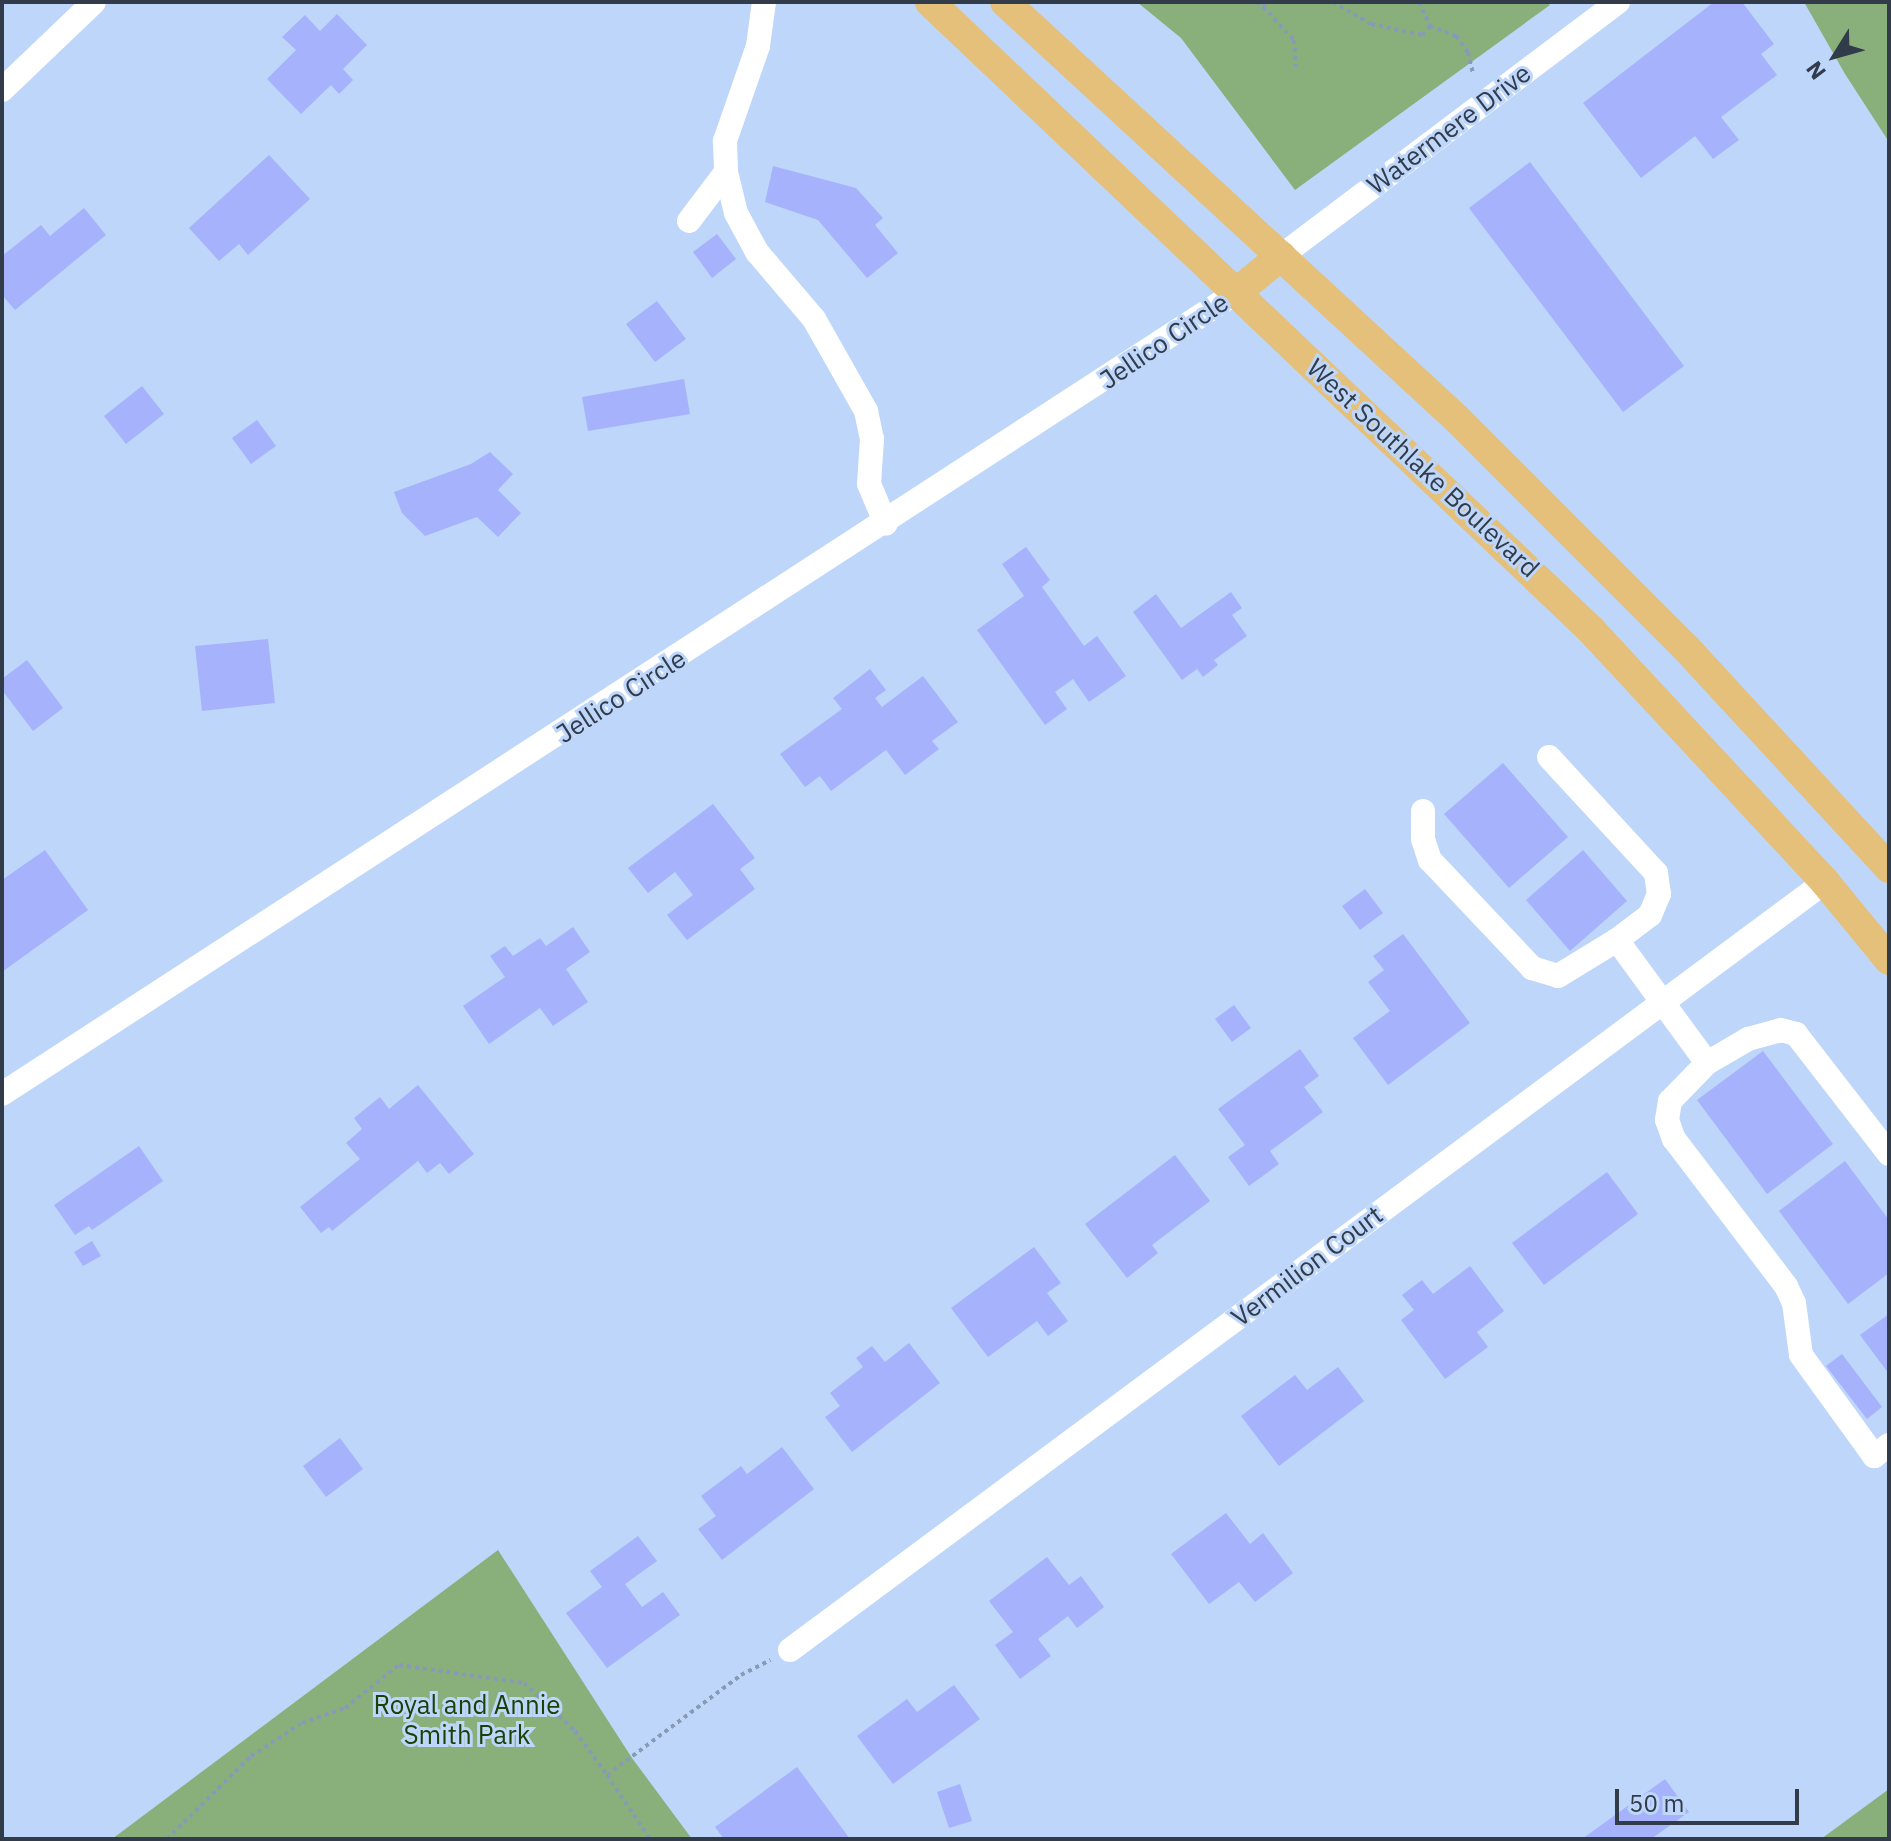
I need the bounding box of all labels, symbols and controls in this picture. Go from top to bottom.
north arrow [1795,16,1875,96]
text: N [1799,56,1832,86]
street label: Watermere Drive [1361,57,1537,201]
street label: Jellico Circle [1094,287,1234,395]
street label: West Southlake Boulevard [1300,352,1546,584]
street label: Jellico Circle [550,643,692,749]
street label: Vermilion Court [1225,1199,1389,1333]
park label: Royal and Annie Smith Park [373,1689,561,1750]
scale bar [1619,1773,1803,1823]
text: 50 m [1629,1787,1684,1819]

